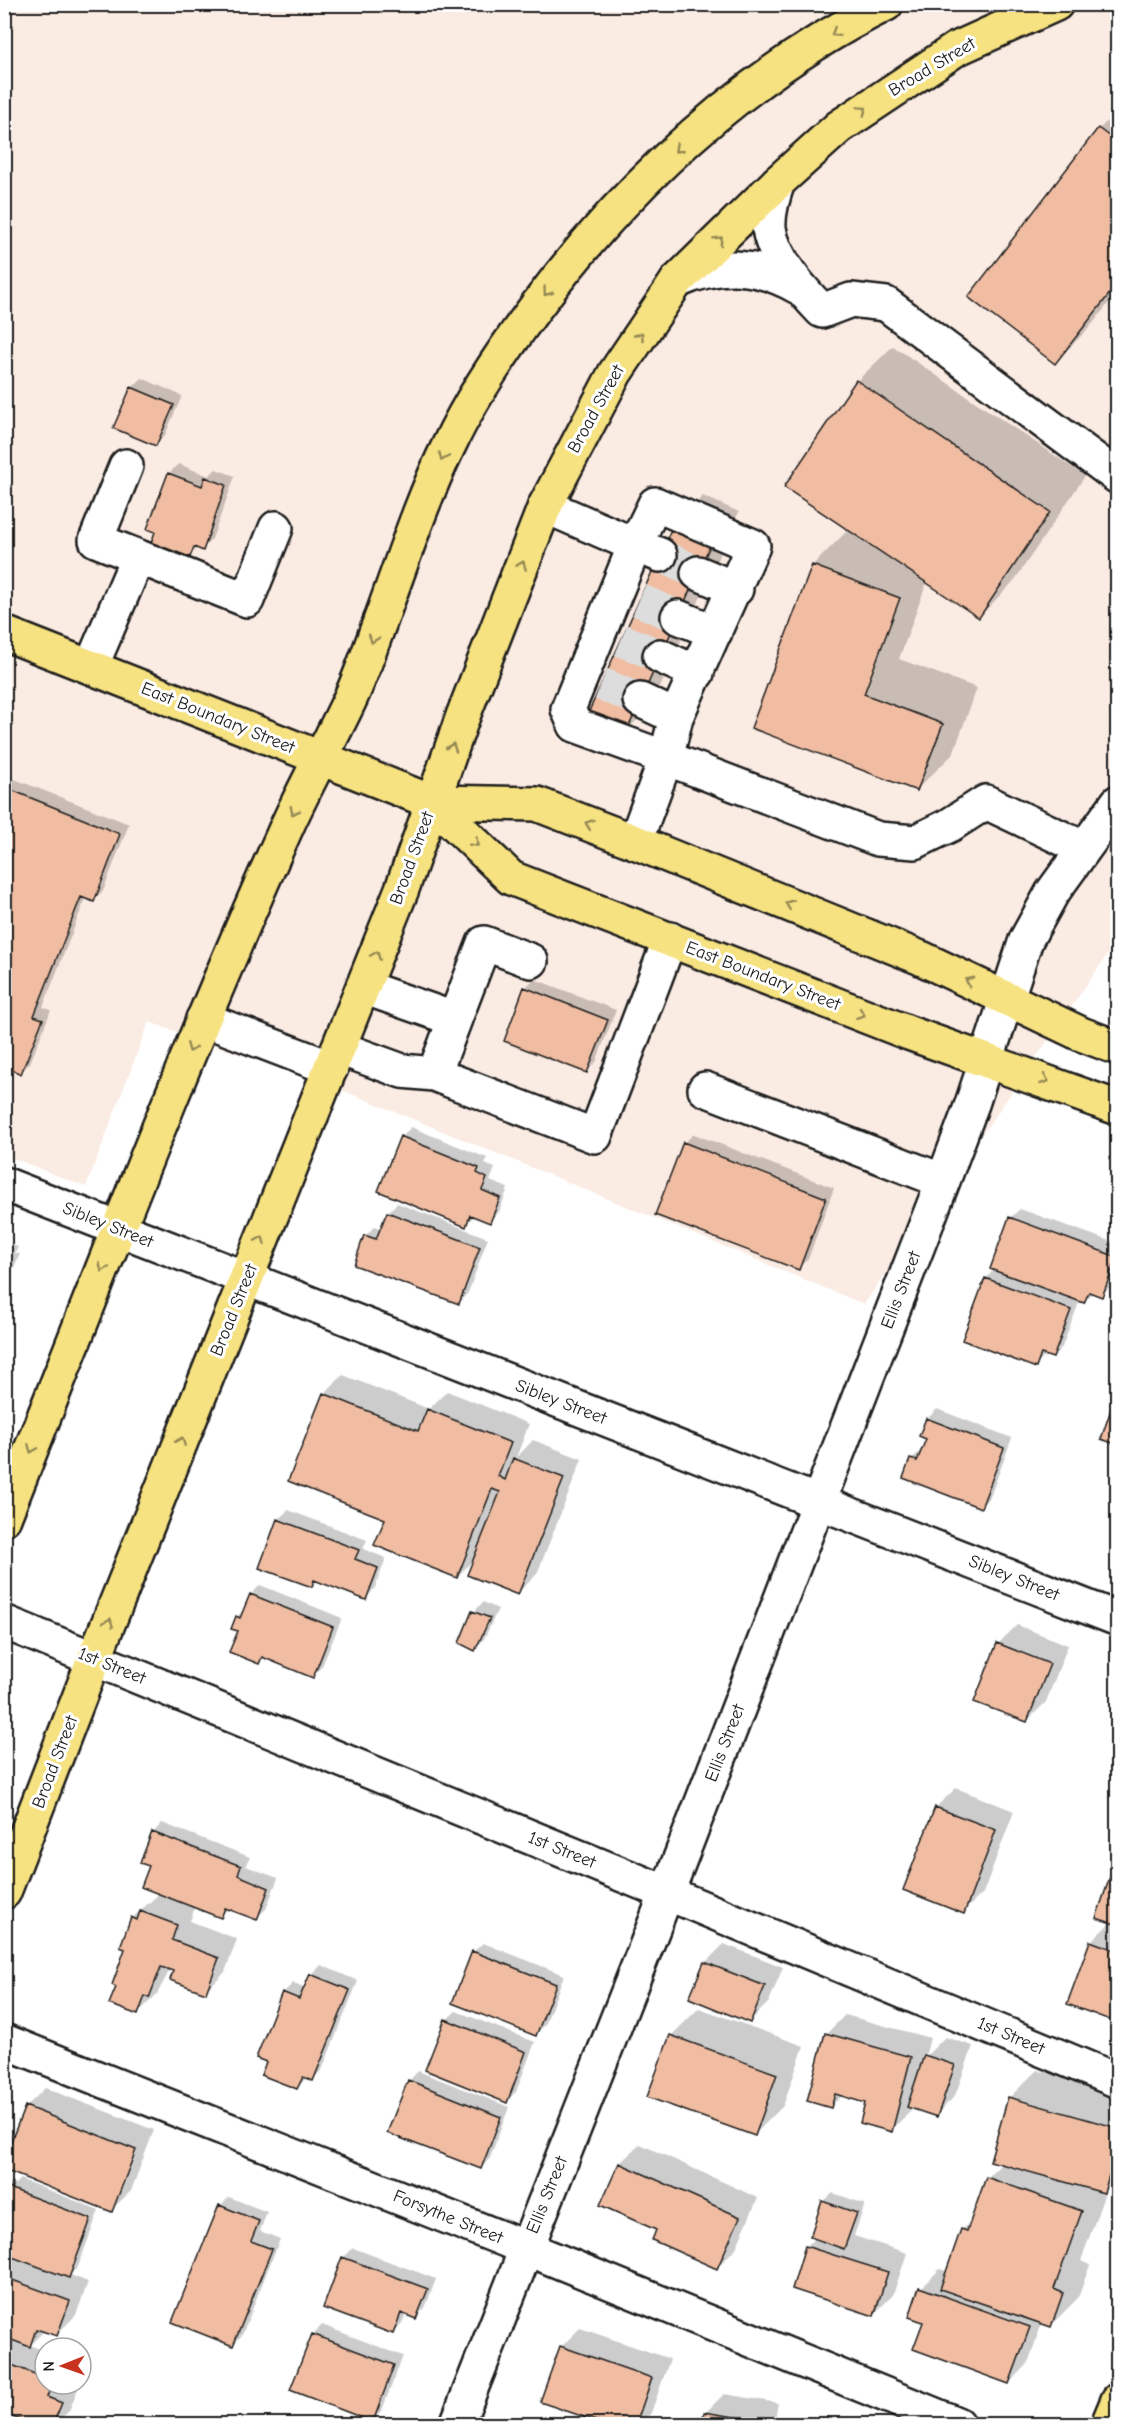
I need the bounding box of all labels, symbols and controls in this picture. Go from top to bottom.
one-way arrow [831,26,841,38]
street label: Broad Street [885,32,980,101]
one-way arrow [857,106,868,117]
one-way arrow [674,142,685,153]
one-way arrow [712,236,722,247]
one-way arrow [543,286,554,297]
one-way arrow [632,332,643,343]
street label: Broad Street [563,361,629,457]
one-way arrow [438,451,450,462]
one-way arrow [515,561,527,572]
one-way arrow [368,633,381,644]
street label: East Boundary Street [138,678,299,759]
one-way arrow [444,742,457,753]
one-way arrow [290,805,301,816]
street label: Broad Street [385,808,439,907]
one-way arrow [584,819,595,831]
one-way arrow [468,836,478,847]
one-way arrow [785,899,796,911]
street label: East Boundary Street [683,937,844,1015]
one-way arrow [369,950,381,961]
one-way arrow [964,976,975,988]
one-way arrow [855,1007,866,1019]
one-way arrow [186,1042,198,1053]
one-way arrow [1038,1073,1049,1085]
street label: Sibley Street [60,1197,157,1253]
one-way arrow [254,1236,267,1246]
street label: Ellis Street [877,1247,926,1332]
street label: Broad Street [206,1260,262,1359]
one-way arrow [98,1262,111,1273]
street label: Sibley Street [513,1375,610,1429]
one-way arrow [174,1436,187,1447]
one-way arrow [26,1444,39,1454]
street label: Sibley Street [966,1550,1063,1606]
one-way arrow [102,1617,114,1628]
street label: 1st Street [75,1643,150,1689]
street label: Ellis Street [701,1700,750,1785]
street label: Broad Street [28,1712,83,1811]
street label: 1st Street [525,1827,600,1873]
street label: 1st Street [974,2012,1048,2060]
street label: Ellis Street [522,2153,572,2237]
street label: Forsythe Street [390,2185,507,2249]
north arrow [33,2336,93,2396]
text: N [40,2361,58,2372]

